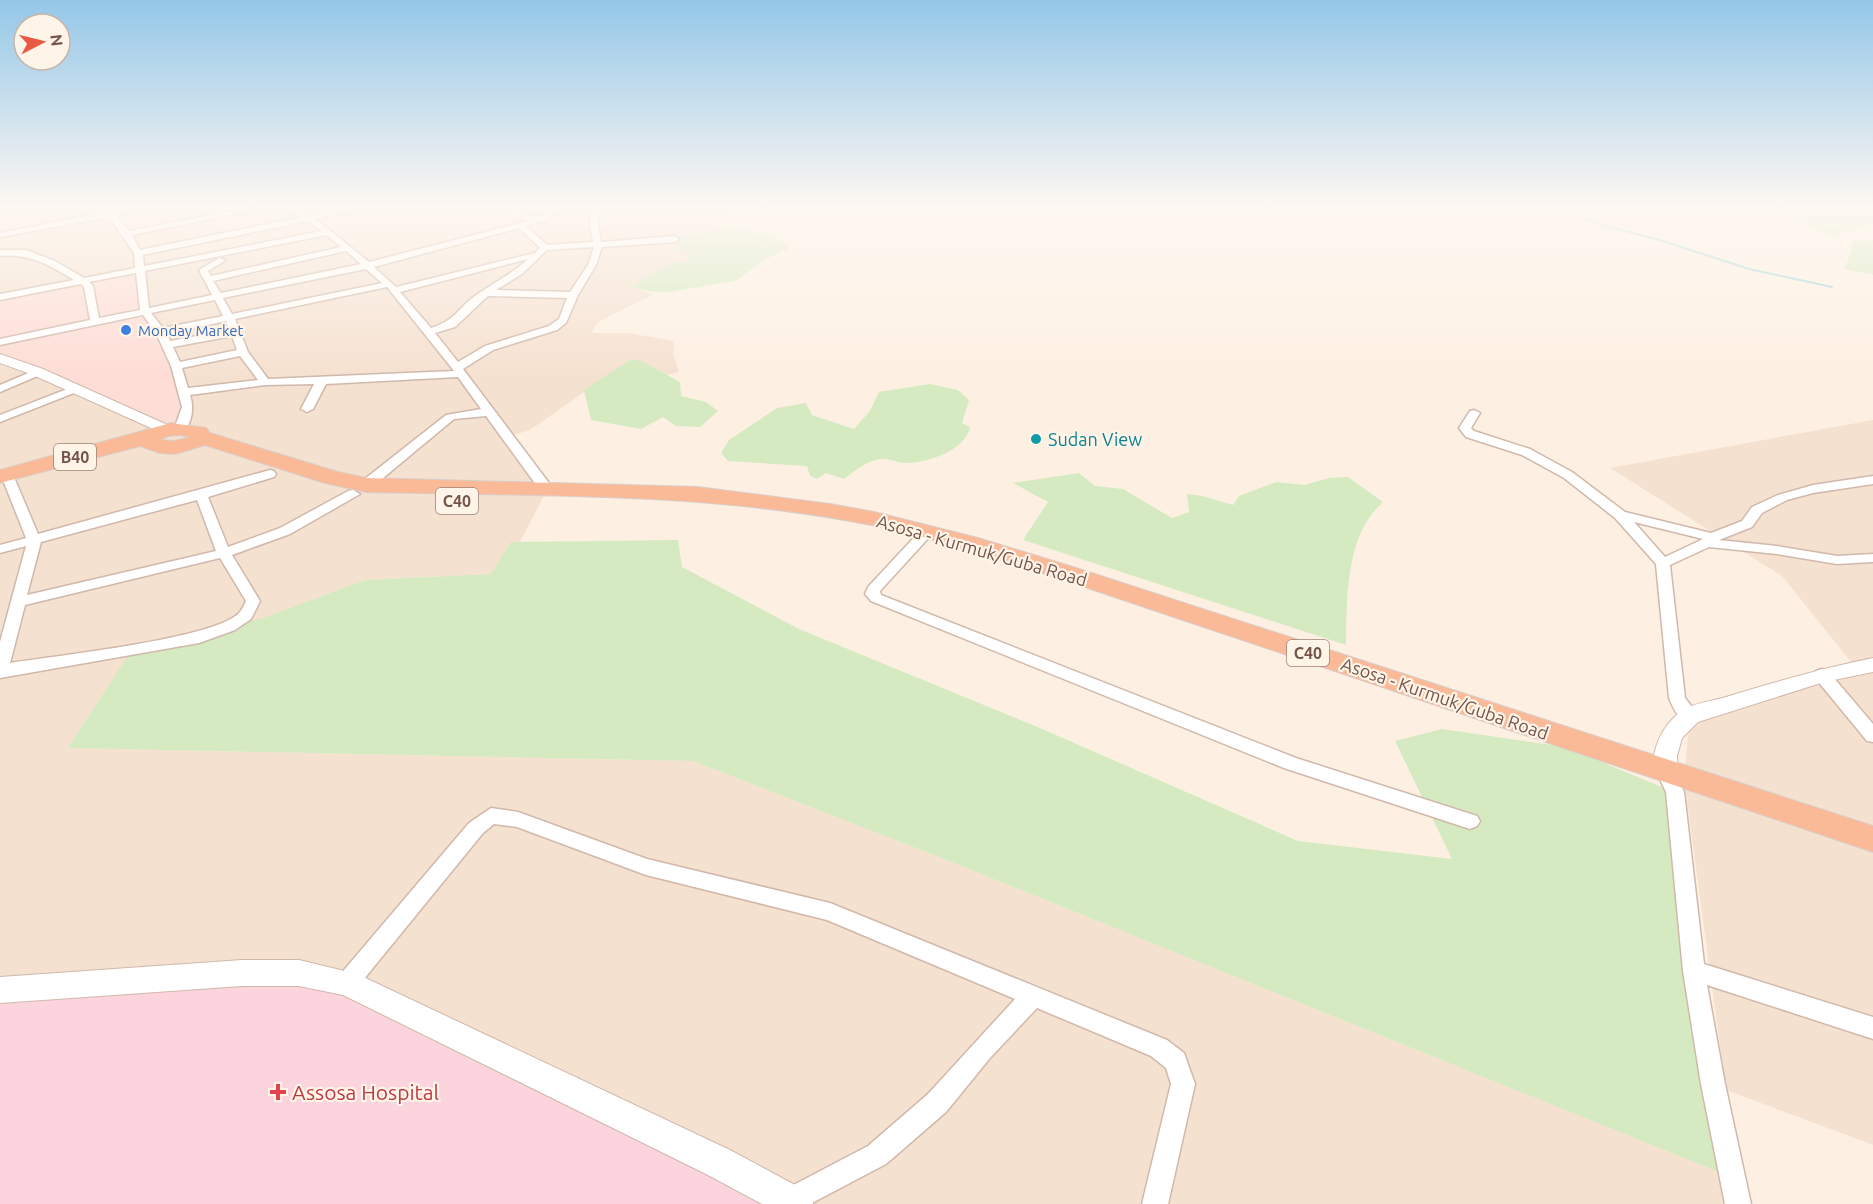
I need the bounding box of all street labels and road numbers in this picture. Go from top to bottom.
road number: B40 [54,444,96,470]
road number: C40 [436,488,478,514]
street label: Asosa - Kurmuk/Guba Road [875,510,1089,590]
road number: C40 [1287,640,1329,666]
street label: Asosa - Kurmuk/Guba Road [1339,653,1551,743]

